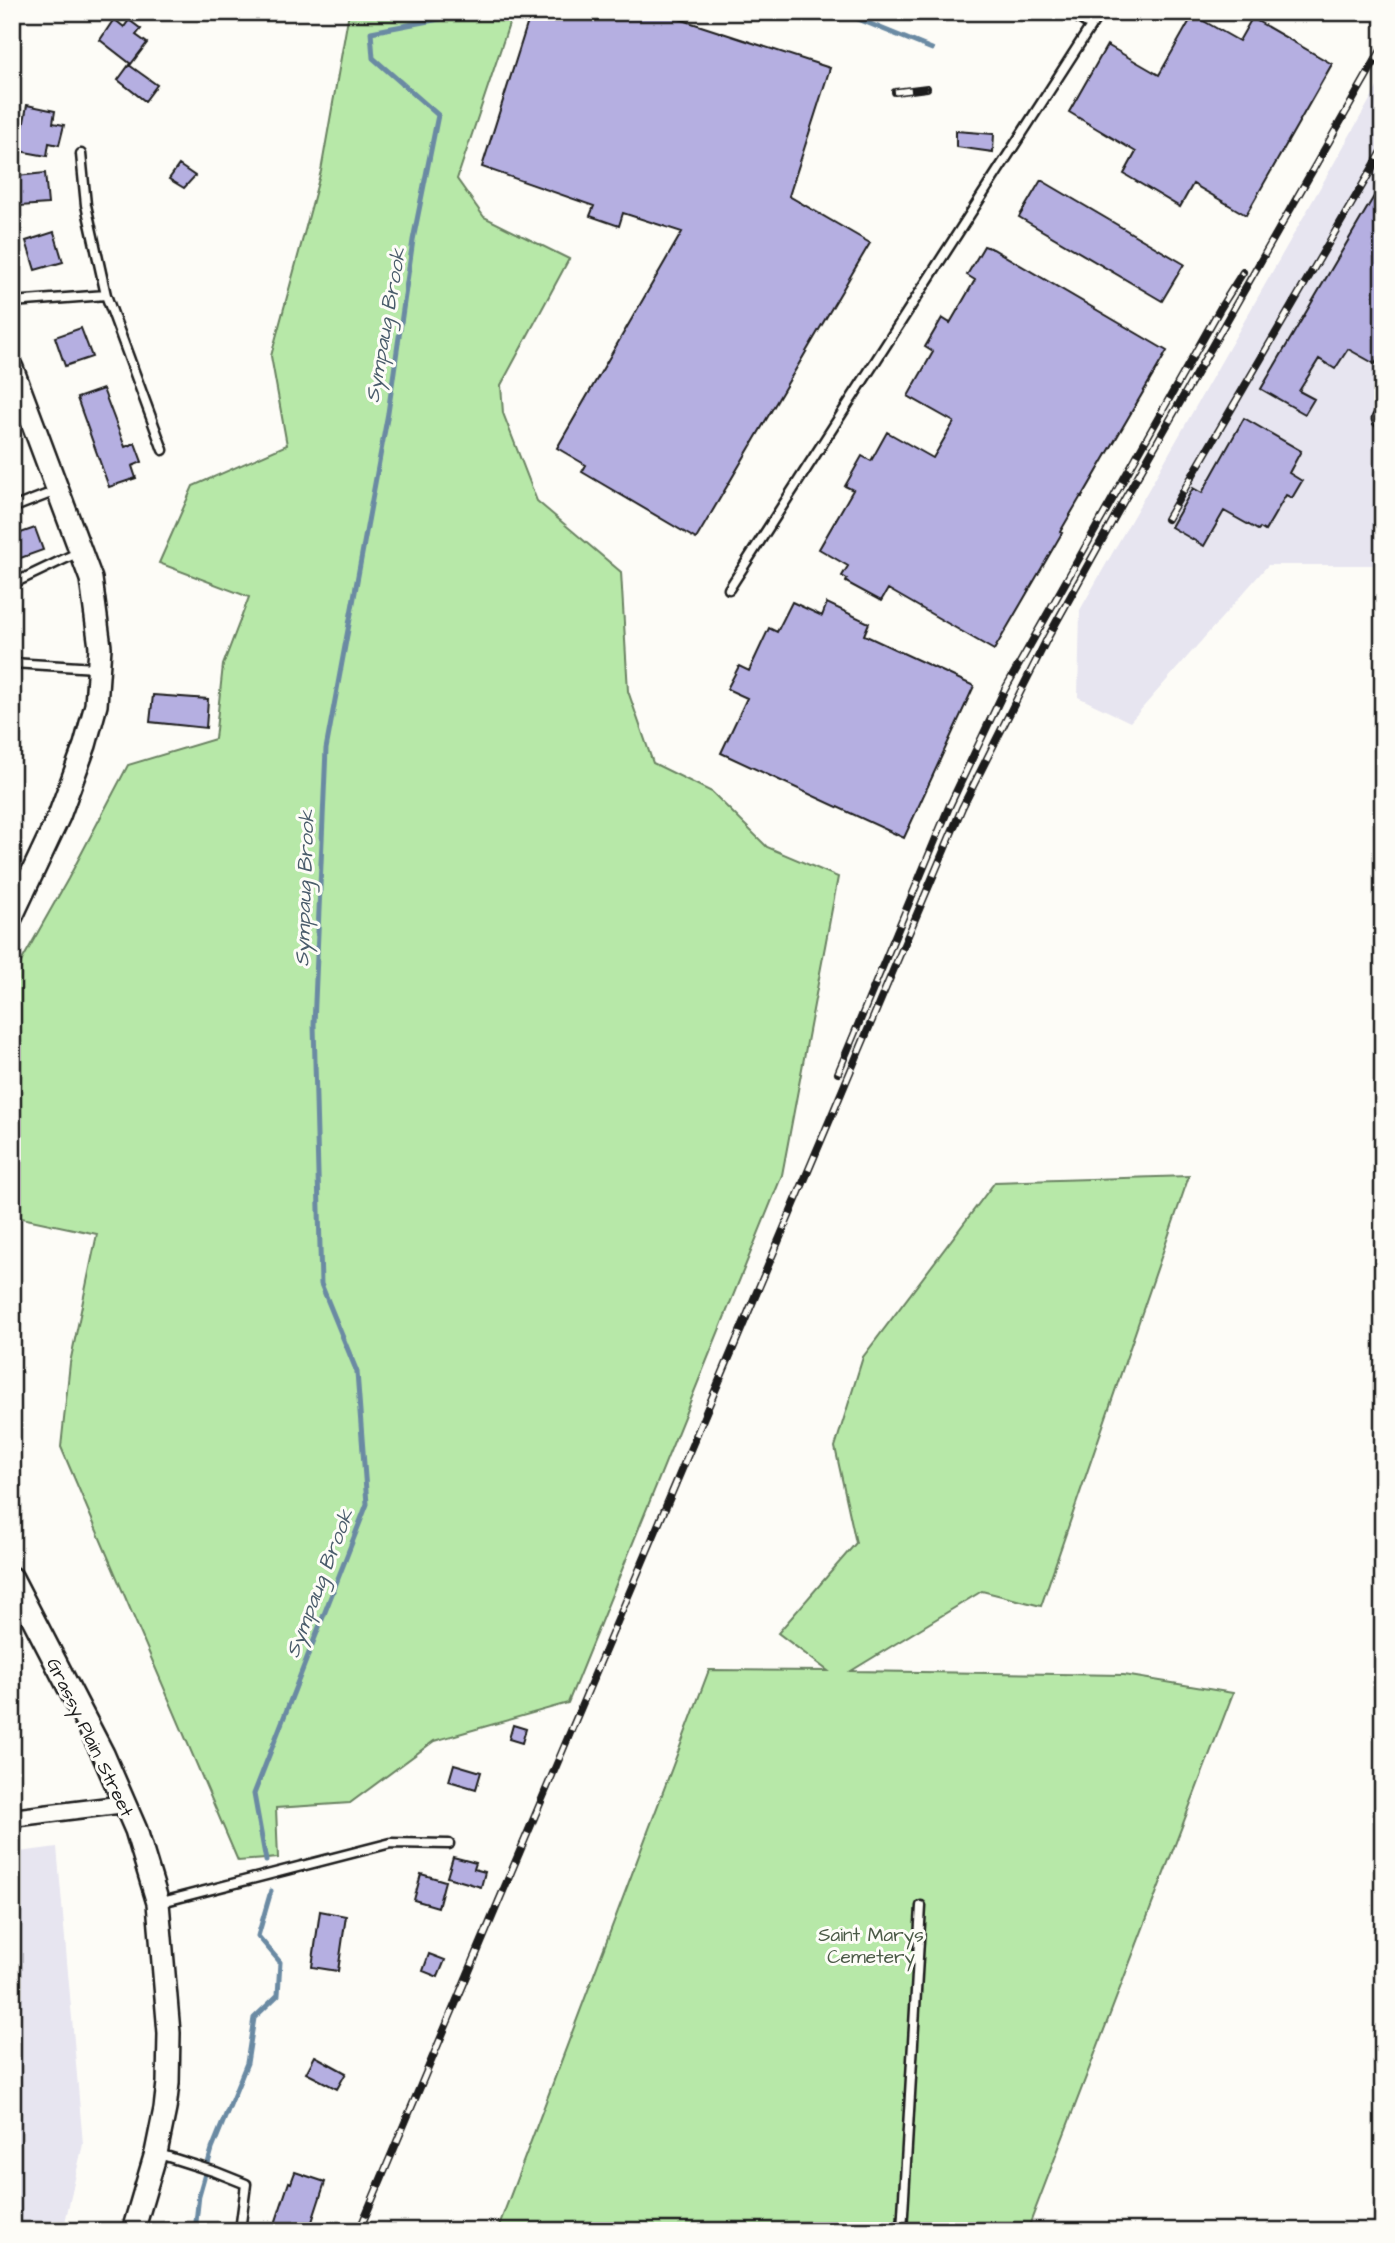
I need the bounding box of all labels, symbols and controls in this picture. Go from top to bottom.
water label: Sympaug Brook [358,244,415,405]
water label: Sympaug Brook [287,808,323,967]
water label: Sympaug Brook [278,1504,362,1662]
street label: Grassy Plain Street [39,1654,140,1822]
park label: Saint Marys Cemetery [818,1922,924,1972]

